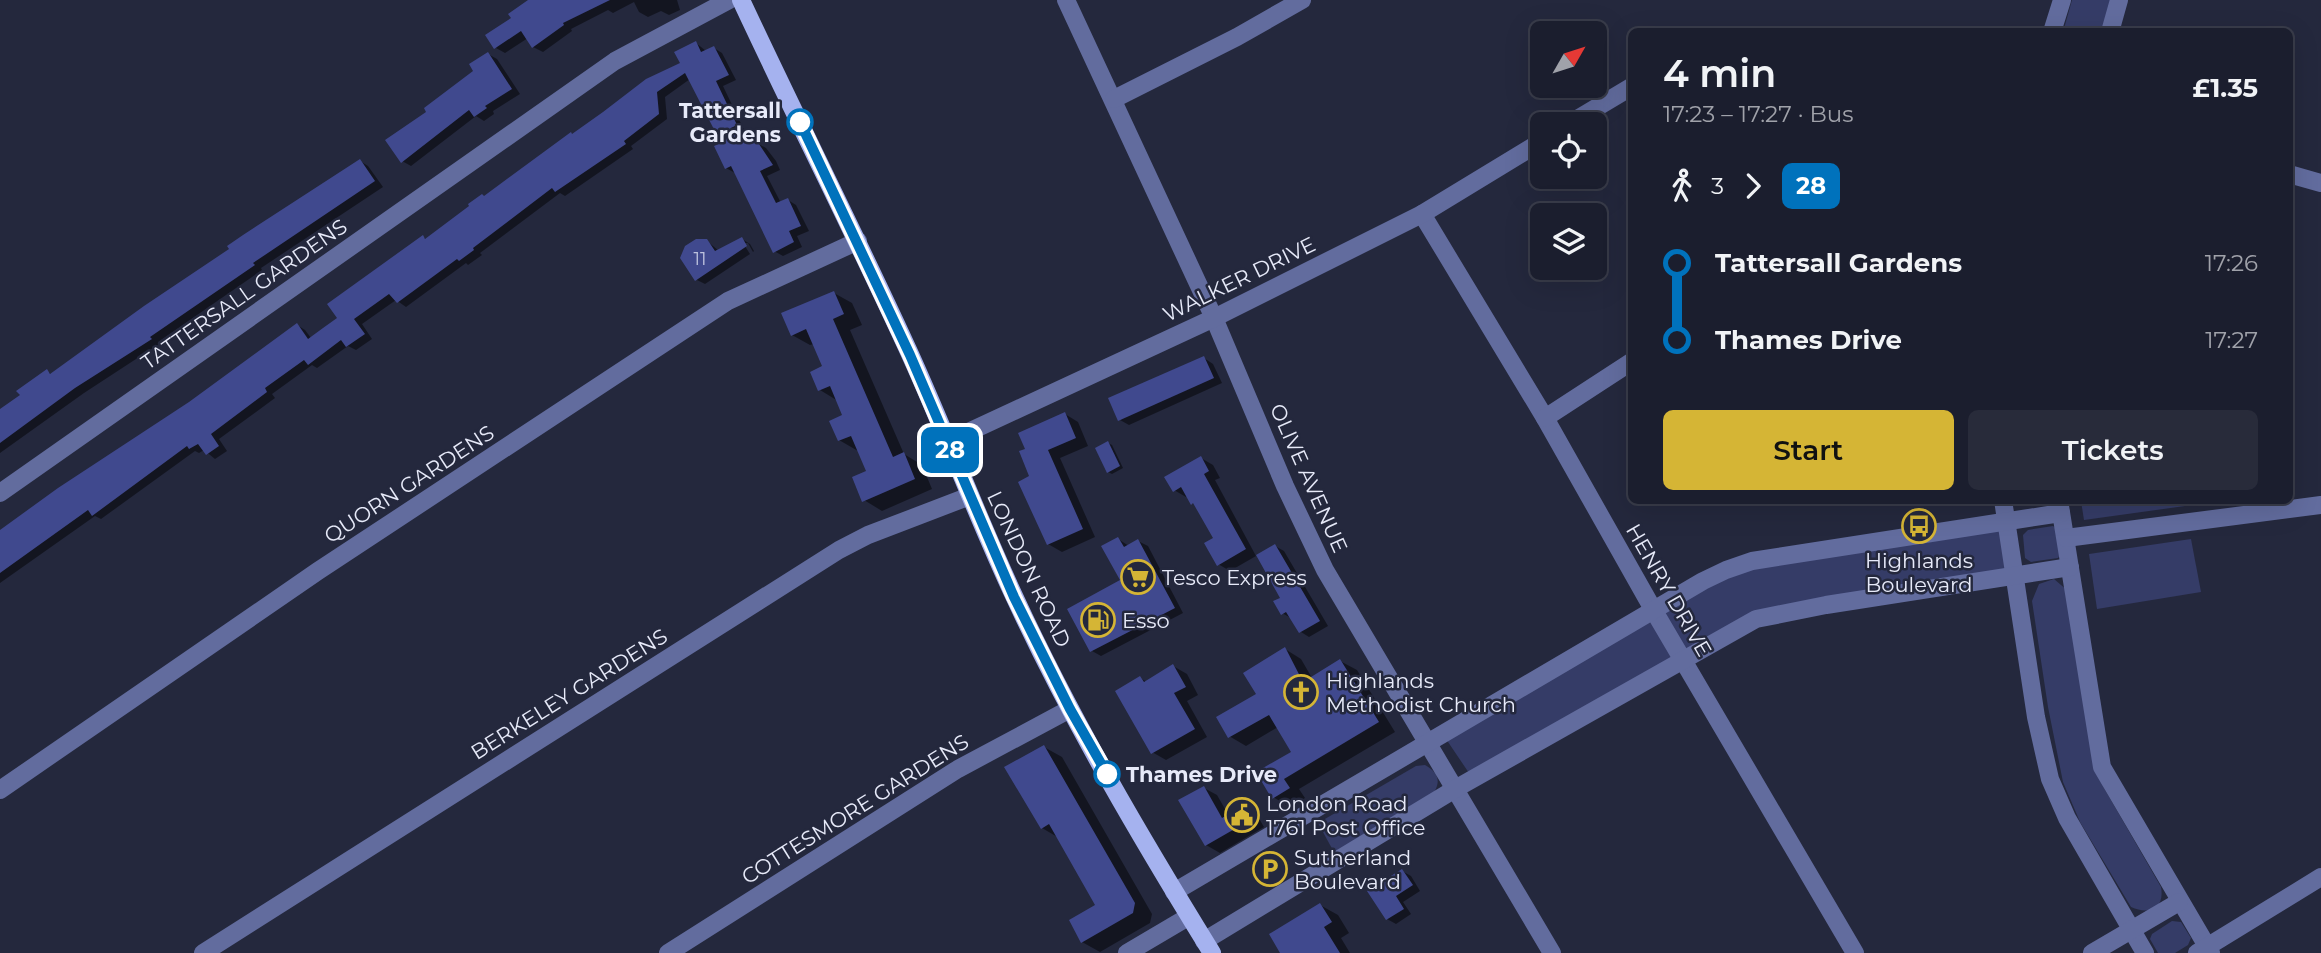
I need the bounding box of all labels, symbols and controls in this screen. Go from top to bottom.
north arrow [1530,21,1606,98]
map controls [1530,21,1607,280]
text: 4 min [1663,50,1776,97]
text: £1.35 [2192,72,2258,104]
place label: Tattersall Gardens [679,98,781,147]
text: 17:23 – 17:27 · Bus [1663,100,1854,128]
marker: Tattersall Gardens [787,109,813,135]
button: locate [1530,112,1607,189]
icon: walk [1663,167,1701,205]
icon: forward [1734,167,1772,205]
text: 28 [1796,171,1826,200]
text: 3 [1711,172,1724,200]
button: layers [1530,203,1607,280]
street label: TATTERSALL GARDENS [136,213,352,375]
street label: WALKER DRIVE [1159,231,1319,327]
text: Tattersall Gardens [1715,247,1962,279]
house number: 11 [694,248,707,270]
text: 17:26 [2205,249,2258,277]
text: Thames Drive [1715,324,1902,356]
text: 17:27 [2205,326,2258,354]
street label: OLIVE AVENUE [1265,400,1353,556]
button: Start [1663,410,1954,490]
button: Tickets [1968,410,2258,490]
street label: QUORN GARDENS [319,420,499,548]
line badge: 28 [918,427,982,473]
text: 28 [935,435,965,464]
street label: LONDON ROAD [982,487,1076,651]
bus stop icon: Highlands Boulevard [1900,507,1938,545]
street label: HENRY DRIVE [1621,519,1717,661]
place label: Highlands Boulevard [1865,548,1973,597]
supermarket icon: Tesco Express [1119,558,1157,596]
place label: Tesco Express [1162,565,1307,590]
fuel station icon: Esso [1079,601,1117,639]
place label: Esso [1122,608,1170,633]
street label: BERKELEY GARDENS [466,623,672,765]
place label: Highlands Methodist Church [1326,668,1516,717]
church icon: Highlands Methodist Church [1282,673,1320,711]
street label: COTTESMORE GARDENS [737,729,973,889]
marker: Thames Drive [1094,761,1120,787]
place label: Thames Drive [1126,762,1277,787]
place label: London Road 1761 Post Office [1266,791,1426,840]
public building icon: London Road 1761 Post Office [1223,796,1261,834]
place label: Sutherland Boulevard [1294,845,1411,894]
parking icon: Sutherland Boulevard [1251,850,1289,888]

